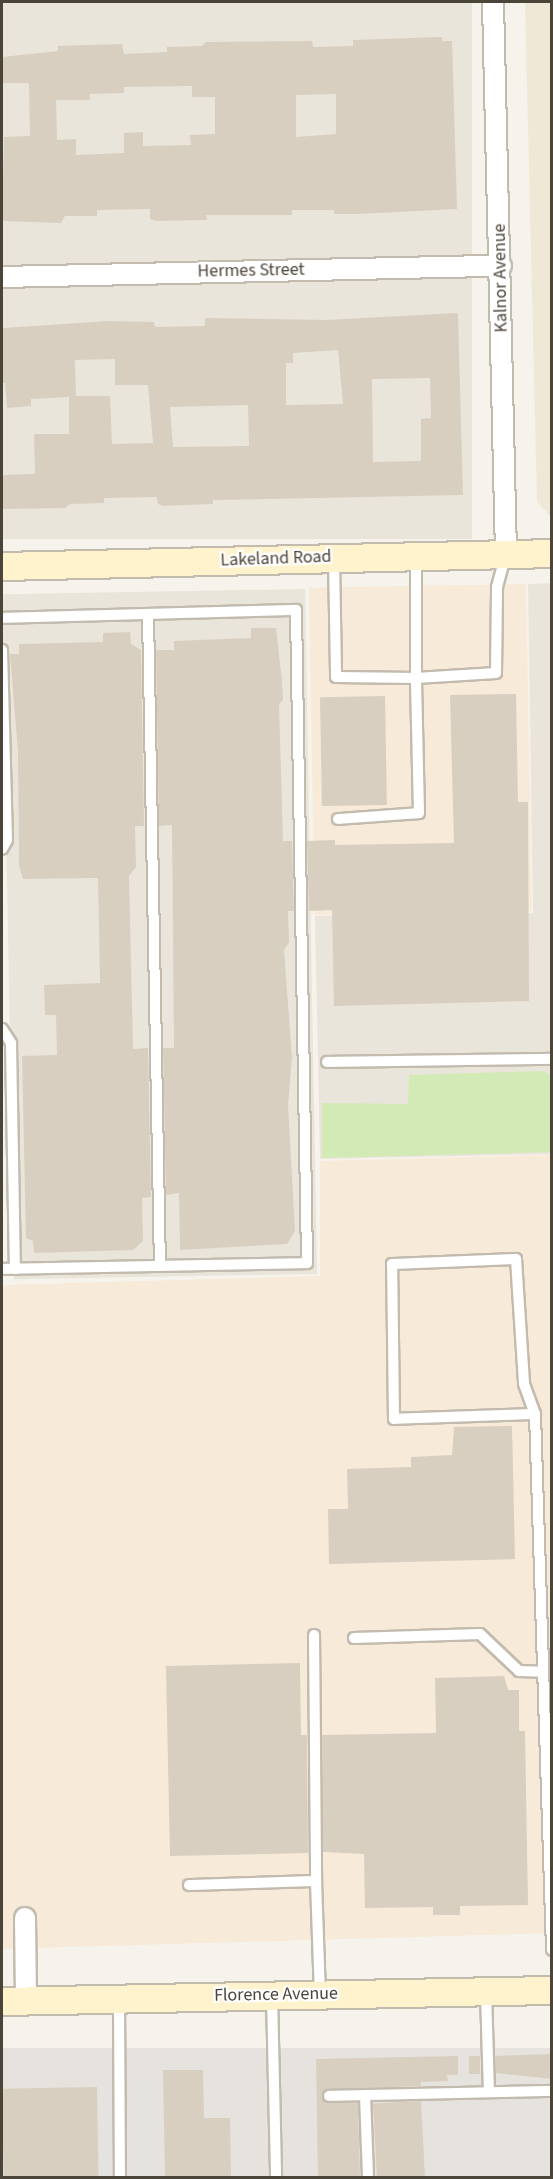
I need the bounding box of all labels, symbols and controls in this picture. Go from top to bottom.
street label: Kalnor Avenue [489,223,513,333]
street label: Hermes Street [197,259,305,283]
street label: Lakeland Road [220,546,332,572]
street label: Florence Avenue [214,1983,338,2007]

